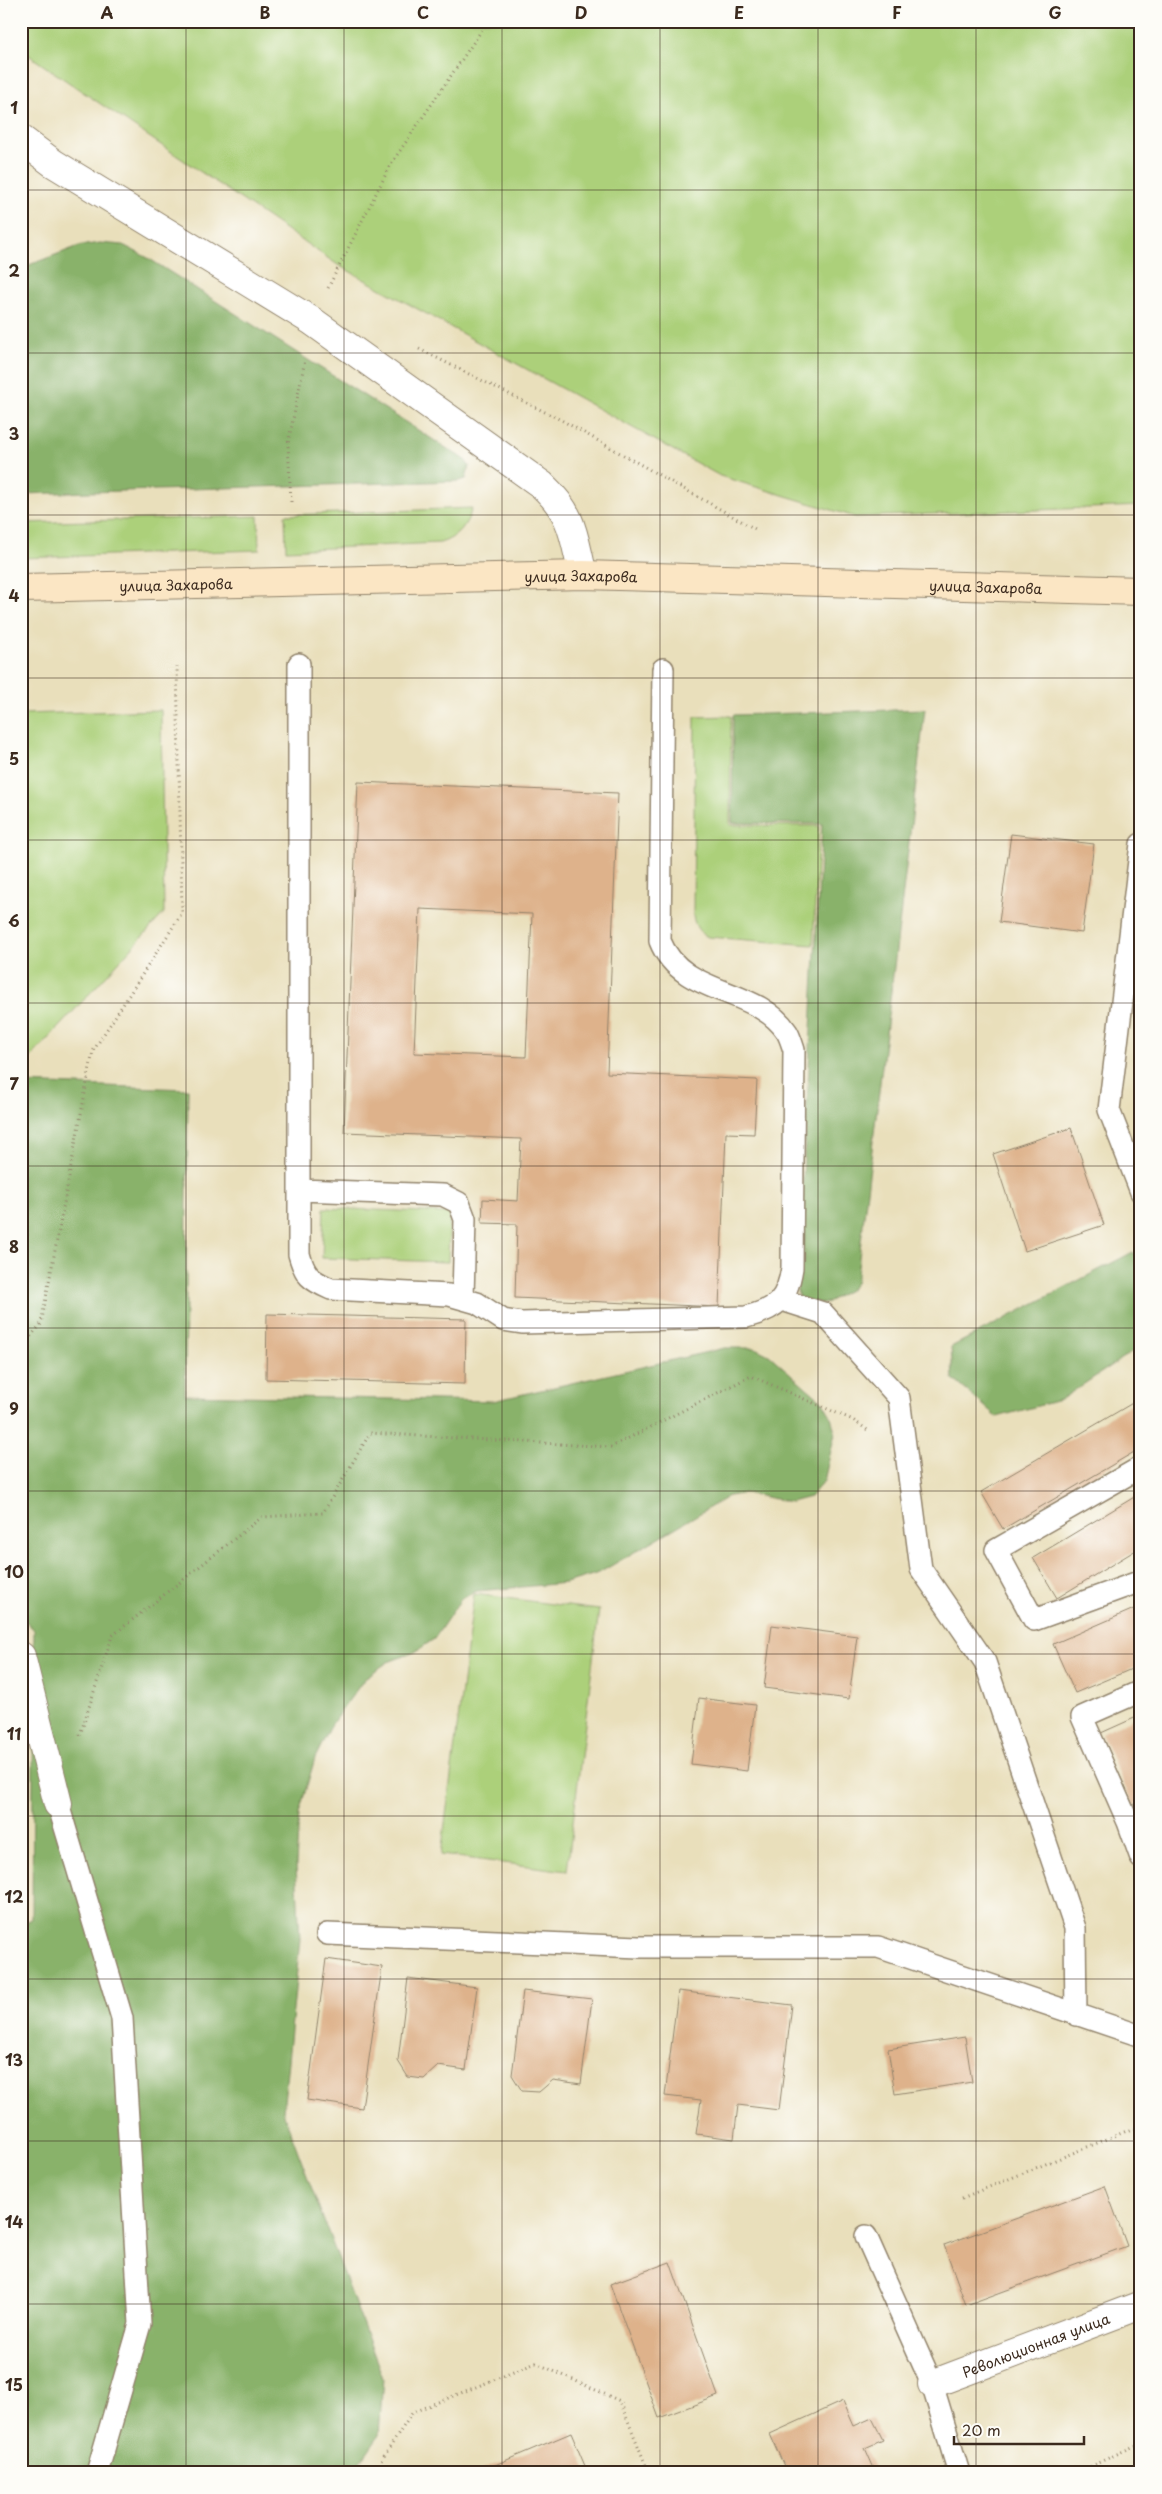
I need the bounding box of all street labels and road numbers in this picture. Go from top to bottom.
street label: улица Захарова [524,564,638,587]
street label: улица Захарова [119,573,233,596]
street label: улица Захарова [929,574,1043,599]
street label: Революционная улица [959,2307,1113,2382]

